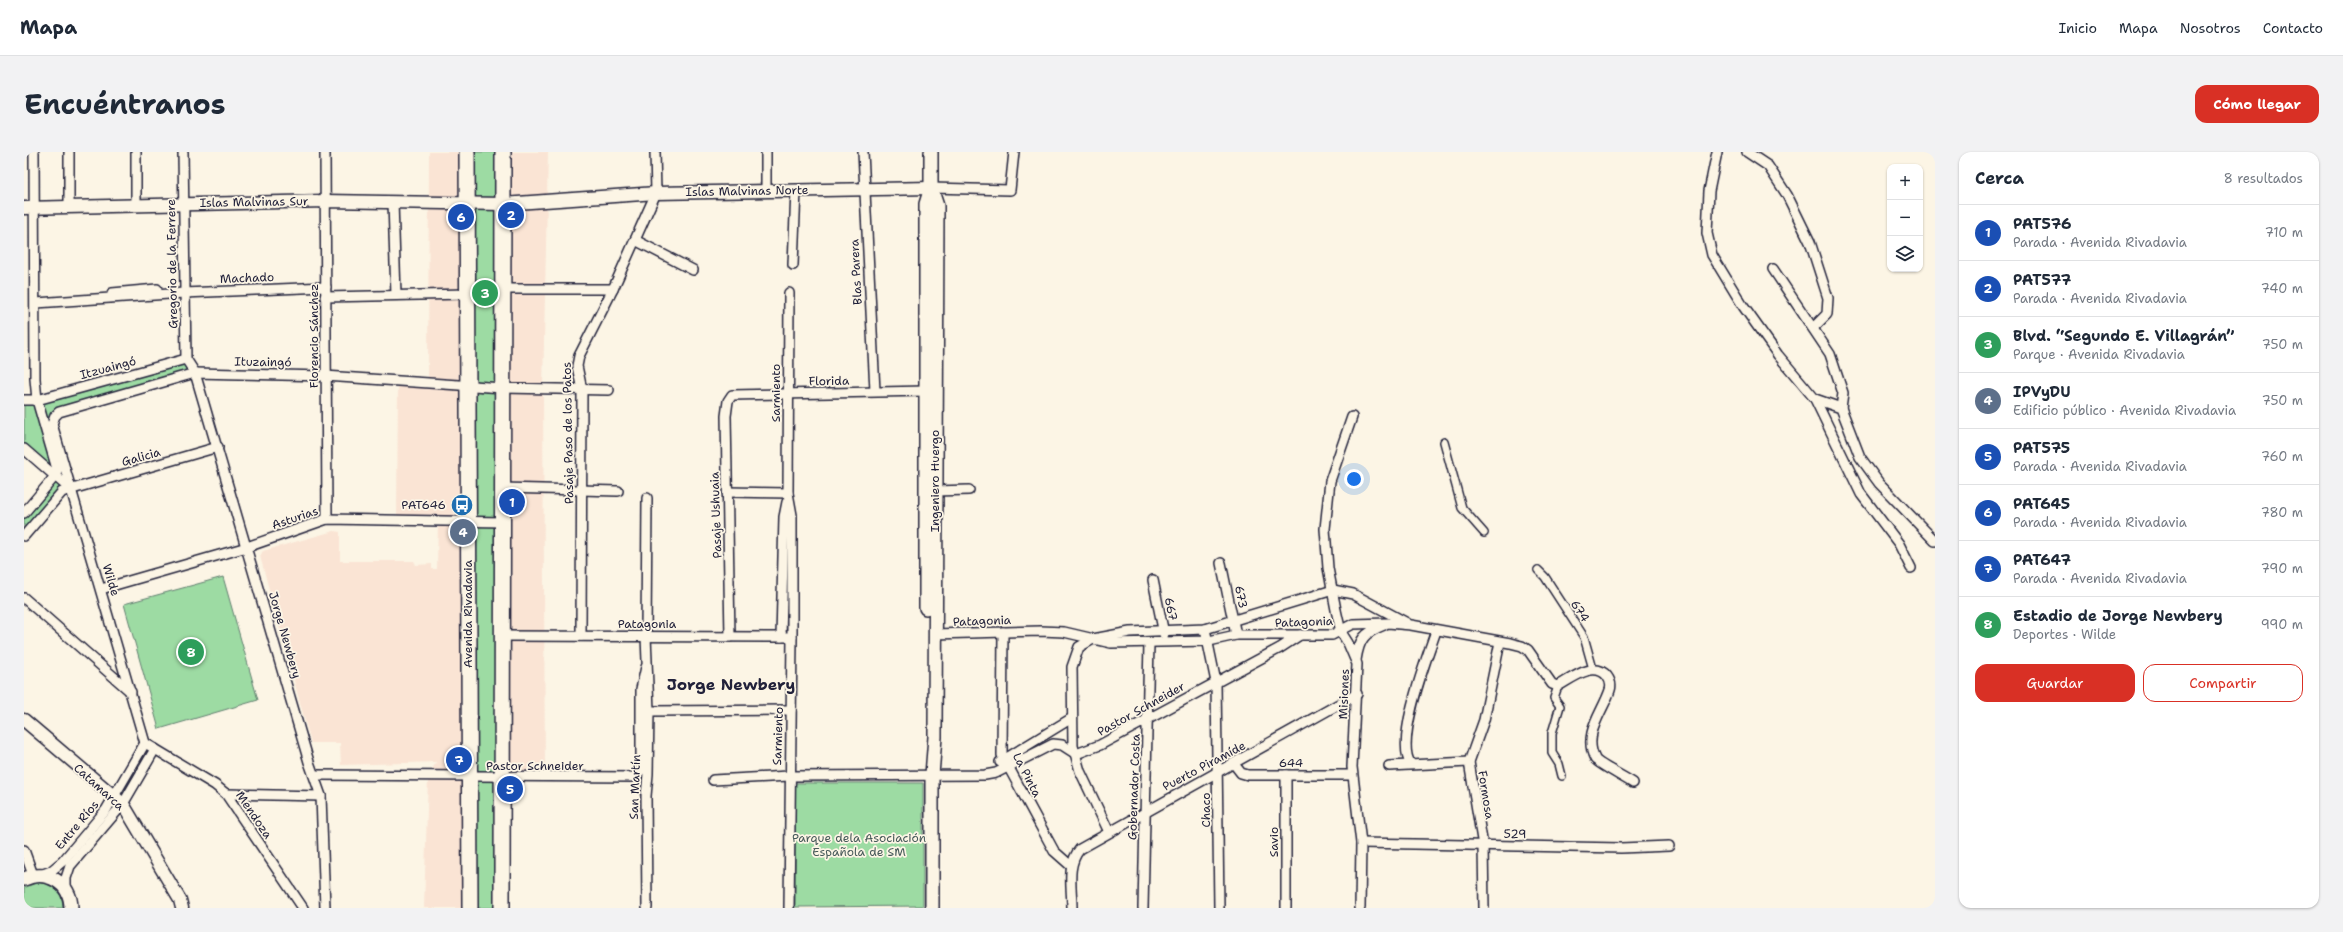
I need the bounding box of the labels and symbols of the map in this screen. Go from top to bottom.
street label: Islas Malvinas Norte [685,182,809,200]
street label: Islas Malvinas Sur [199,193,309,211]
street label: Gregorio de la Ferrere [163,199,181,329]
pin: 2 [498,200,524,230]
pin: 6 [448,202,474,232]
street label: Blas Parera [846,238,866,305]
street label: Machado [220,269,274,287]
pin: 3 [472,278,498,308]
street label: Florencio Sánchez [306,284,322,388]
street label: Itzuaingó [78,353,138,383]
street label: Ituzaingó [234,354,292,370]
street label: Pasaje Paso de los Patos [559,362,577,504]
street label: Sarmiento [768,364,784,422]
street label: Florida [809,373,850,389]
street label: Ingeniero Huergo [927,430,943,532]
street label: Galicia [120,444,163,470]
your location [1344,469,1364,489]
street label: Pasaje Ushuaia [706,471,726,559]
pin: 1 [499,487,525,517]
bus stop icon: PAT646 [449,492,475,518]
place label: PAT646 [401,497,446,513]
street label: Asturias [270,503,320,533]
pin: 4 [450,517,476,547]
street label: Avenida Rivadavia [460,560,476,668]
street label: Wilde [99,562,123,598]
street label: 673 [1231,584,1251,610]
street label: Jorge Newbery [265,590,305,680]
street label: 667 [1161,596,1181,622]
street label: 674 [1567,597,1593,625]
street label: Patagonia [953,612,1012,630]
street label: Patagonia [1275,613,1334,631]
street label: Patagonia [618,616,677,632]
pin: 8 [178,637,204,667]
street label: Misiones [1335,668,1353,720]
district label: Jorge Newbery [667,674,795,695]
street label: Pastor Schneider [1094,678,1188,740]
street label: Sarmiento [769,706,787,766]
street label: Gobernador Costa [1124,733,1144,840]
street label: Puerto Piramíde [1160,737,1248,795]
pin: 7 [446,745,472,775]
street label: La Pinta [1009,750,1045,800]
street label: San Martín [626,754,644,820]
street label: 644 [1279,755,1303,771]
street label: Pastor Schneider [486,758,584,774]
street label: Catamarca [70,760,128,814]
street label: Formosa [1474,769,1498,821]
pin: 5 [497,774,523,804]
street label: Mendoza [232,788,276,842]
street label: Chaco [1198,793,1214,827]
street label: Entre Ríos [52,797,102,853]
street label: 529 [1503,826,1527,842]
street label: Savio [1266,827,1282,857]
park label: Parque dela Asociación Española de SM [792,830,926,860]

